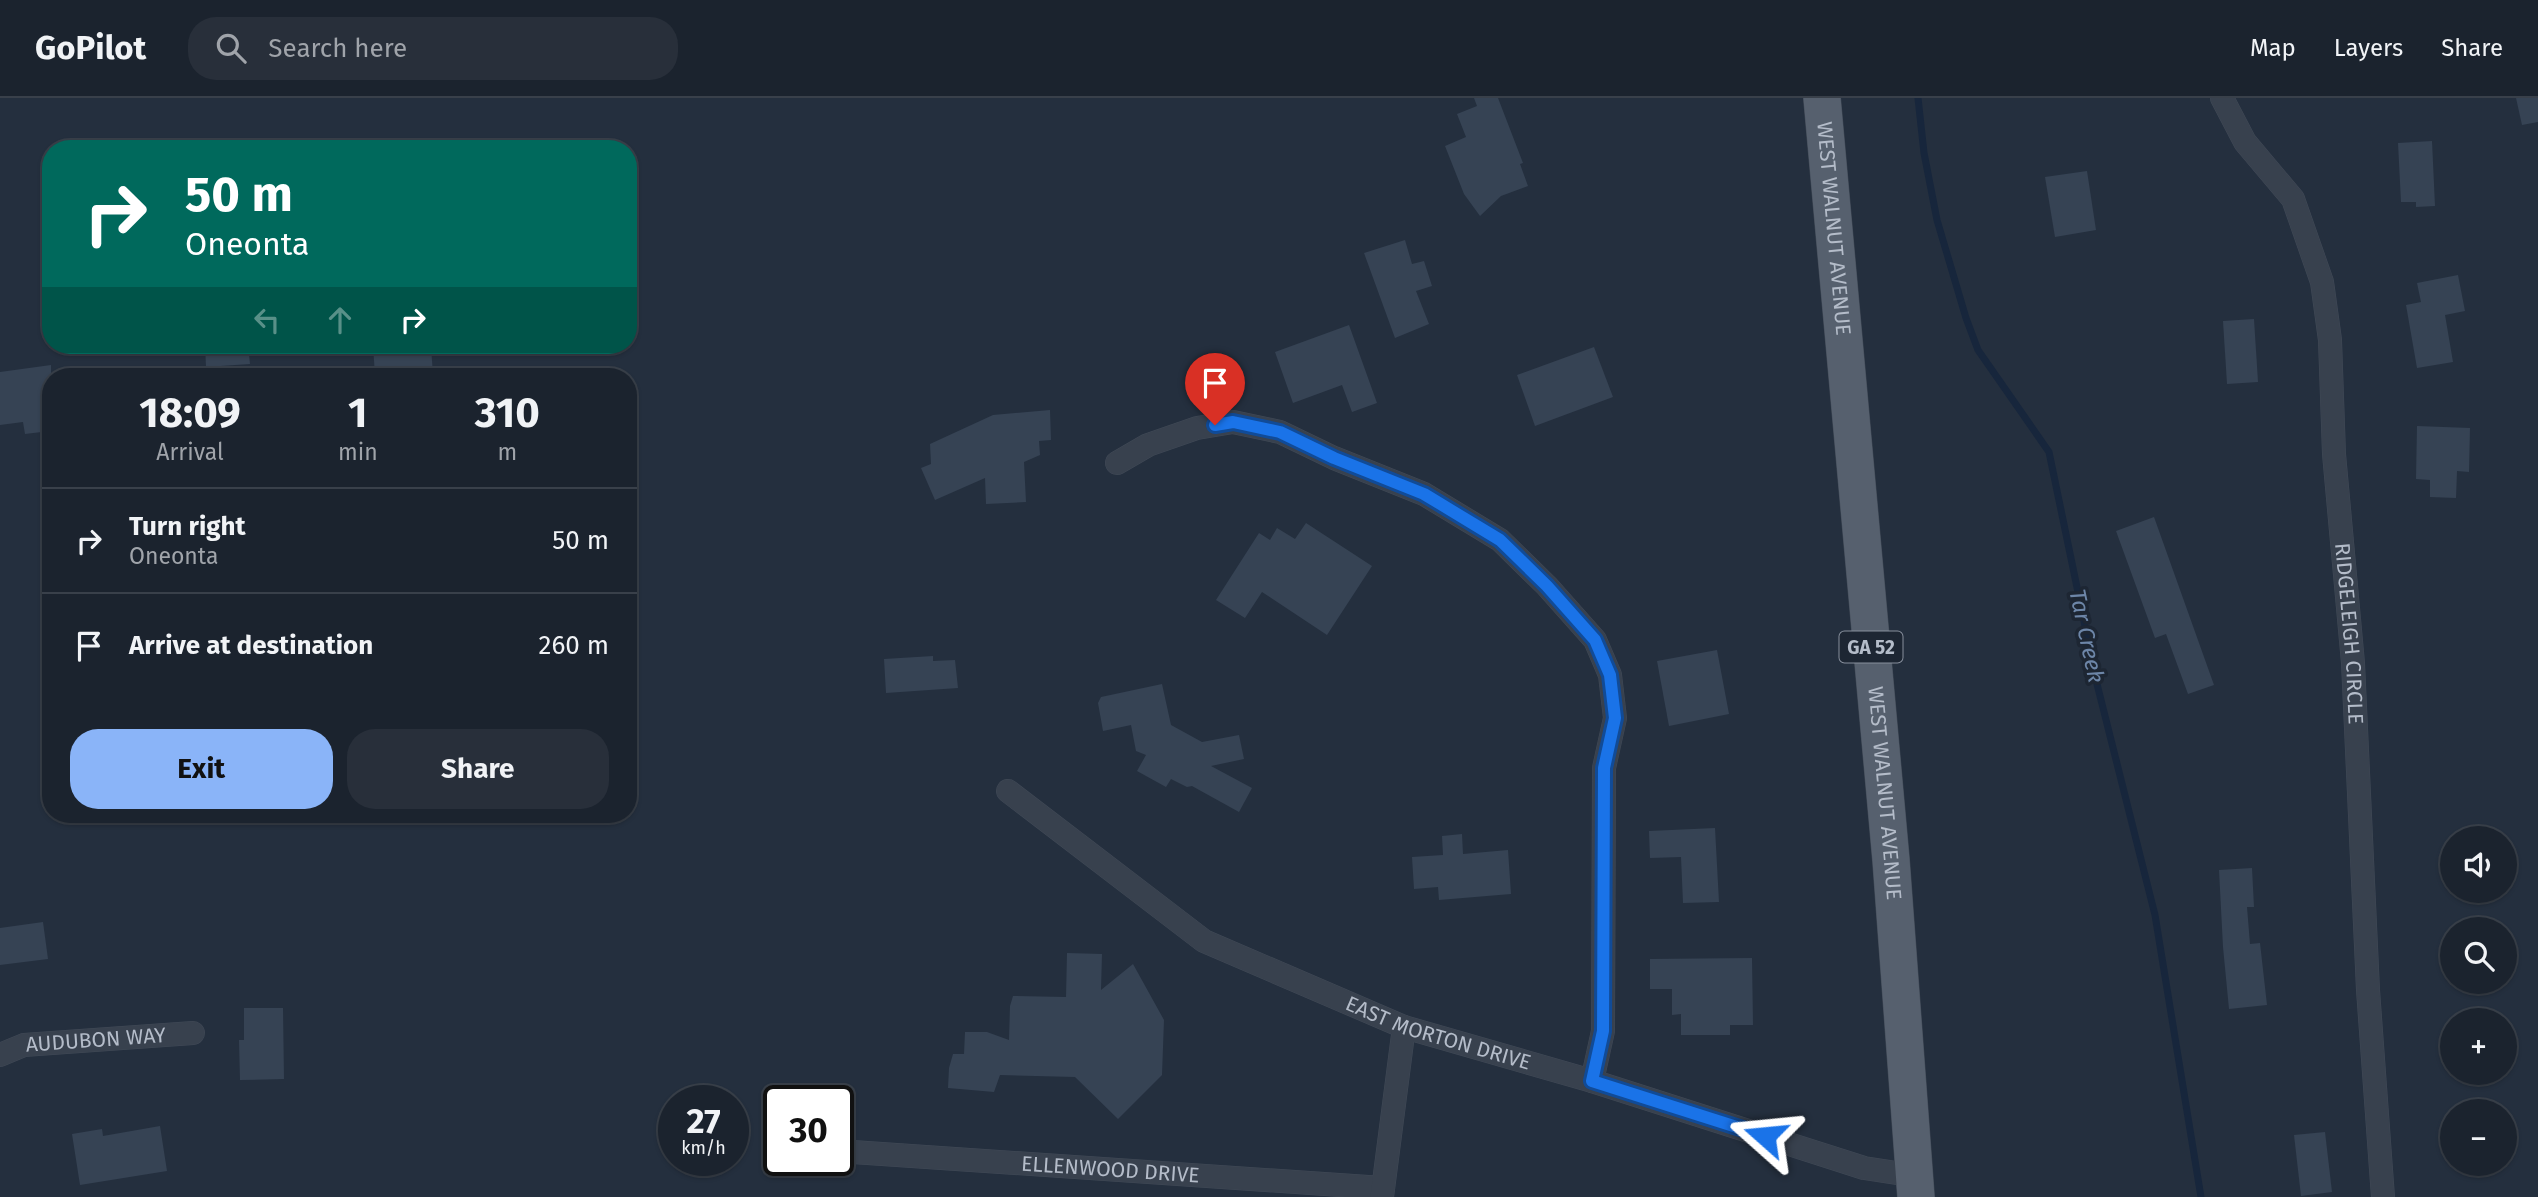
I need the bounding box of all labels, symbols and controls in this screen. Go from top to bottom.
search box [188,17,678,80]
text: GoPilot [35,28,146,68]
icon: search [212,29,250,67]
text: Search here [268,33,407,64]
text: Map [2250,34,2296,62]
text: Layers [2334,34,2403,62]
text: Share [2441,34,2503,62]
street label: WEST WALNUT AVENUE [1811,120,1856,336]
text: 50 m [185,165,293,224]
icon: right [70,168,161,259]
text: Oneonta [185,225,310,263]
icon: left [248,301,286,339]
icon: ahead [321,301,359,339]
icon: right [394,301,432,339]
pin [1185,353,1245,425]
icon: arrive [1196,364,1234,402]
text: 18:09 [139,388,241,438]
text: 1 [348,388,368,438]
text: 310 [475,388,540,438]
text: Arrival [156,438,224,466]
text: min [338,438,378,466]
text: m [497,438,517,466]
text: Turn right [129,511,246,542]
icon: right [70,522,108,560]
text: 50 m [552,525,609,556]
text: Oneonta [129,542,219,570]
street label: RIDGELEIGH CIRCLE [2329,542,2369,725]
water label: Tar Creek [2063,587,2111,685]
icon: arrive [70,627,108,665]
text: Arrive at destination [129,630,373,661]
text: 260 m [539,630,609,661]
road number: GA 52 [1840,632,1902,662]
street label: WEST WALNUT AVENUE [1862,685,1907,901]
button: Exit [70,729,333,809]
button: Share [347,729,609,809]
map controls [2440,826,2517,1176]
button: sound [2440,826,2517,903]
button: search [2440,917,2517,994]
street label: EAST MORTON DRIVE [1342,990,1534,1076]
button: + [2440,1008,2517,1085]
street label: AUDUBON WAY [25,1022,167,1058]
speed limit sign: 30 [763,1085,854,1176]
position arrow [1728,1099,1802,1173]
button: − [2440,1099,2517,1176]
text: 27 [686,1100,721,1142]
text: km/h [681,1137,726,1159]
street label: ELLENWOOD DRIVE [1020,1150,1200,1189]

